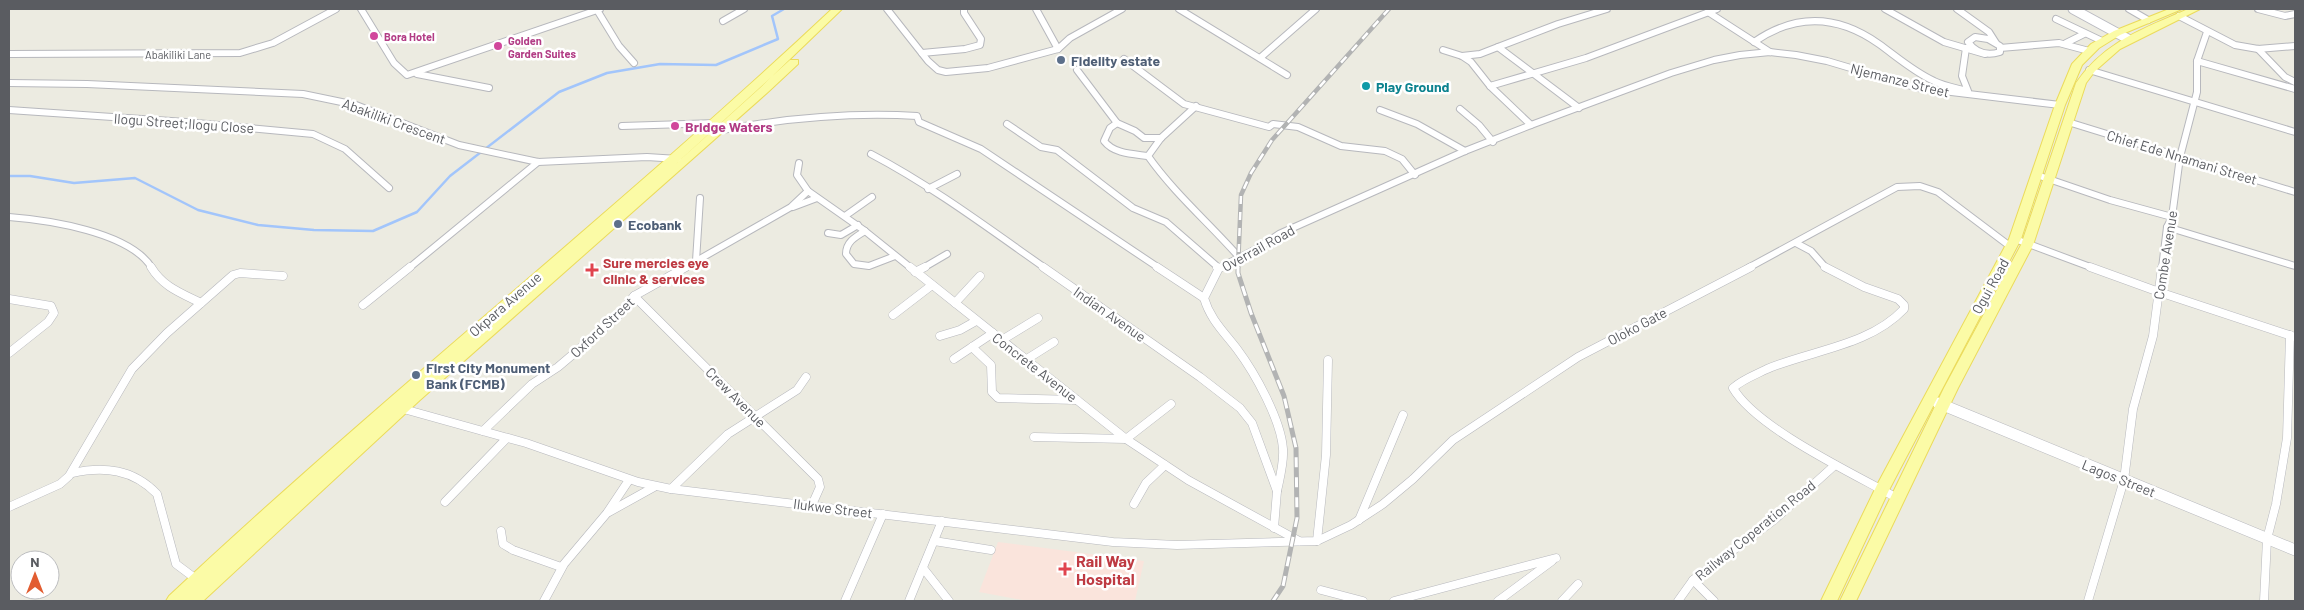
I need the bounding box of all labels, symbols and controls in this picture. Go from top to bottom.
marker: Bora Hotel [368,30,380,42]
place label: Bora Hotel [384,30,435,43]
place label: Golden Garden Suites [508,34,576,60]
marker: Golden Garden Suites [492,40,504,52]
street label: Abakiliki Lane [145,48,211,61]
place label: Fidelity estate [1071,52,1160,69]
marker: Fidelity estate [1055,54,1067,66]
street label: Njemanze Street [1849,59,1951,101]
place label: Play Ground [1376,78,1450,95]
marker: Play Ground [1360,80,1372,92]
street label: Abakiliki Crescent [340,94,448,148]
street label: Ilogu Street;Ilogu Close [113,110,255,136]
place label: Bridge Waters [685,118,773,135]
marker: Bridge Waters [669,120,681,132]
street label: Chief Ede Nnamani Street [2105,126,2259,188]
street label: Combe Avenue [2150,209,2180,301]
place label: Ecobank [628,216,682,233]
marker: Ecobank [612,218,624,230]
street label: Overrail Road [1219,221,1297,275]
place label: Sure mercies eye clinic & services [603,254,709,287]
street label: Ogui Road [1968,255,2012,317]
marker: Sure mercies eye clinic & services [585,263,599,277]
street label: Okpara Avenue [465,268,545,340]
street label: Indian Avenue [1071,283,1149,345]
street label: Oxford Street [567,293,637,361]
street label: Oloko Gate [1604,303,1670,349]
street label: Concrete Avenue [989,329,1081,405]
place label: First City Monument Bank (FCMB) [426,359,550,392]
street label: Crew Avenue [702,363,770,431]
marker: First City Monument Bank (FCMB) [410,369,422,381]
street label: Lagos Street [2080,456,2158,500]
street label: Railway Coperation Road [1691,476,1819,584]
street label: Ilukwe Street [792,495,874,521]
north arrow [10,550,60,600]
place label: Rail Way Hospital [1076,551,1135,588]
text: N [30,553,40,570]
marker: Rail Way Hospital [1058,562,1072,576]

